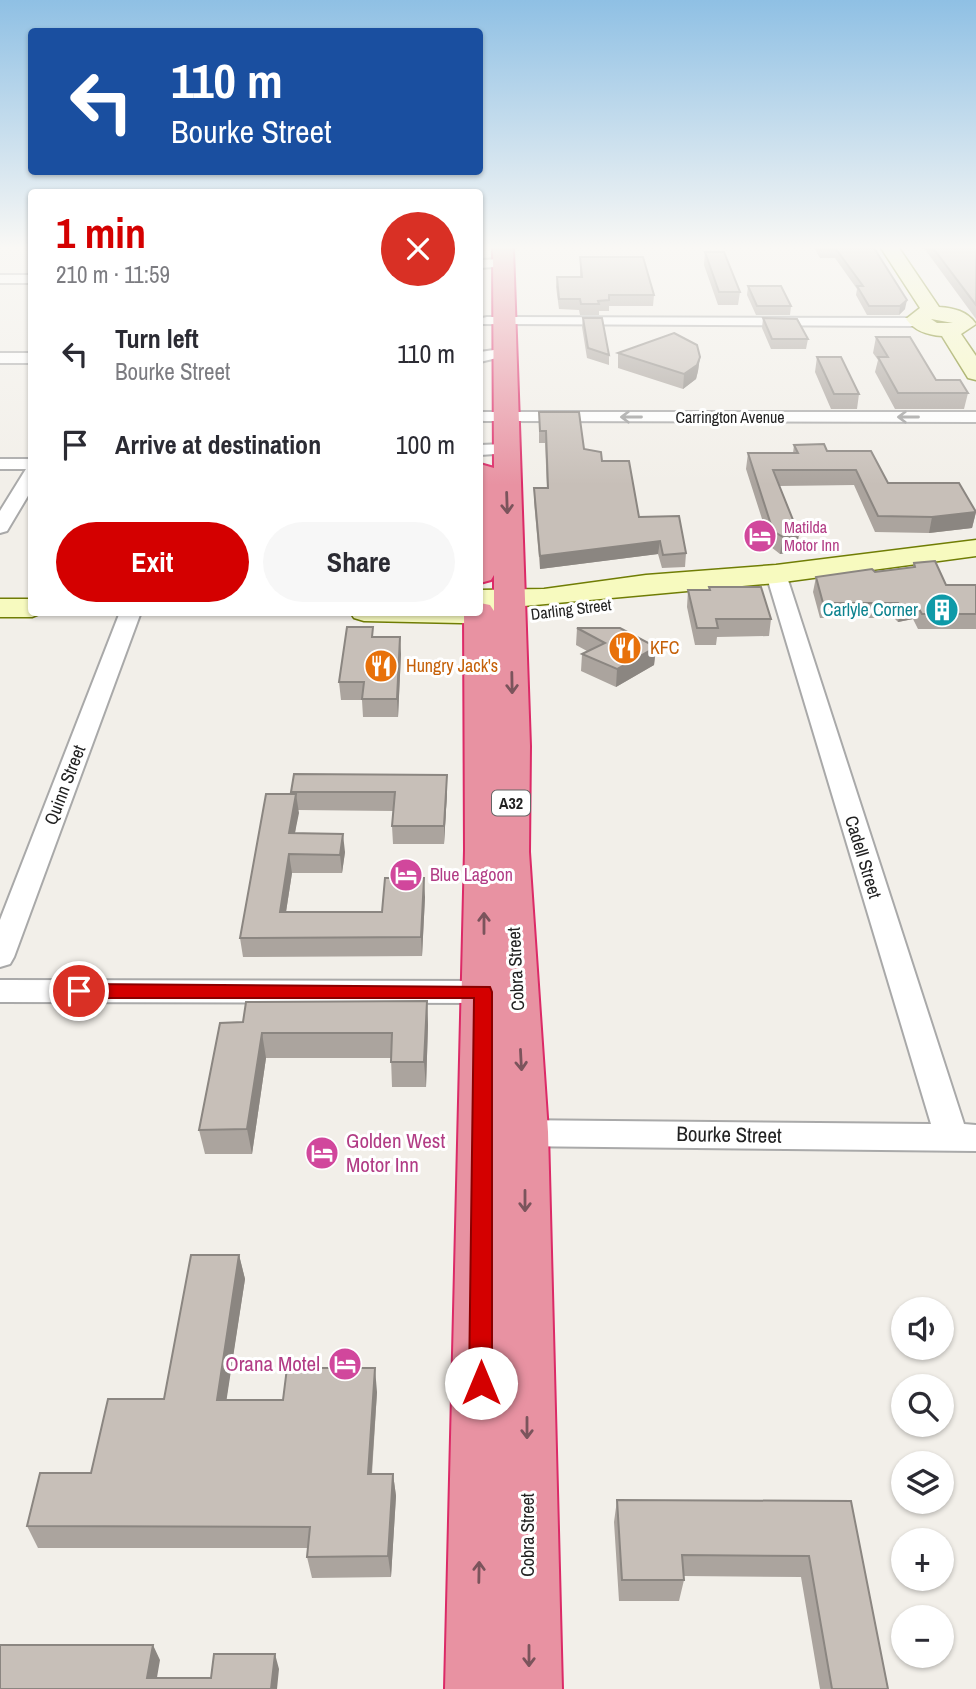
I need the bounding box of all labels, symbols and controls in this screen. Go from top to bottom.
text: 110 m [171,47,283,113]
icon: left [56,56,147,147]
text: Bourke Street [171,110,331,153]
text: 1 min [56,205,146,261]
button: close [381,212,455,286]
text: 210 m · 11:59 [56,259,170,290]
text: Turn left [115,321,199,356]
icon: left [56,335,94,373]
text: 110 m [397,336,455,371]
text: Bourke Street [115,356,230,387]
street label: Carrington Avenue [675,406,785,428]
one-way arrow [620,410,643,424]
one-way arrow [897,410,920,424]
icon: arrive [56,426,94,464]
text: Arrive at destination [115,427,321,462]
text: 100 m [396,427,455,462]
one-way arrow [501,492,514,515]
place label: Matilda Motor Inn [784,516,839,556]
hotel icon: Matilda Motor Inn [741,517,779,555]
button: Exit [56,522,249,602]
button: Share [263,522,455,602]
building icon: Carlyle Corner [923,591,961,629]
street label: Darling Street [529,593,613,625]
place label: Carlyle Corner [823,597,918,622]
restaurant icon: KFC [606,629,644,667]
place label: KFC [650,635,680,660]
restaurant icon: Hungry Jack's [362,647,400,685]
place label: Hungry Jack's [406,653,498,678]
one-way arrow [505,671,518,694]
street label: Quinn Street [38,741,91,828]
road number: A32 [492,790,530,816]
street label: Cadell Street [839,812,888,901]
hotel icon: Blue Lagoon [387,856,425,894]
place label: Blue Lagoon [430,862,513,887]
one-way arrow [477,912,491,935]
street label: Cobra Street [501,927,530,1011]
pin [49,961,109,1021]
icon: arrive [60,972,98,1010]
one-way arrow [514,1048,527,1071]
street label: Bourke Street [676,1119,782,1150]
place label: Golden West Motor Inn [346,1126,445,1179]
hotel icon: Golden West Motor Inn [303,1134,341,1172]
one-way arrow [518,1189,532,1212]
map controls [891,1297,954,1668]
button: sound [891,1297,954,1360]
hotel icon: Orana Motel [326,1345,364,1383]
position arrow [444,1346,518,1420]
place label: Orana Motel [225,1349,320,1378]
button: search [891,1374,954,1437]
one-way arrow [520,1416,534,1439]
button: layers [891,1451,954,1514]
street label: Cobra Street [515,1493,540,1577]
button: + [891,1528,954,1591]
one-way arrow [472,1561,486,1584]
button: − [891,1605,954,1668]
one-way arrow [522,1644,535,1667]

